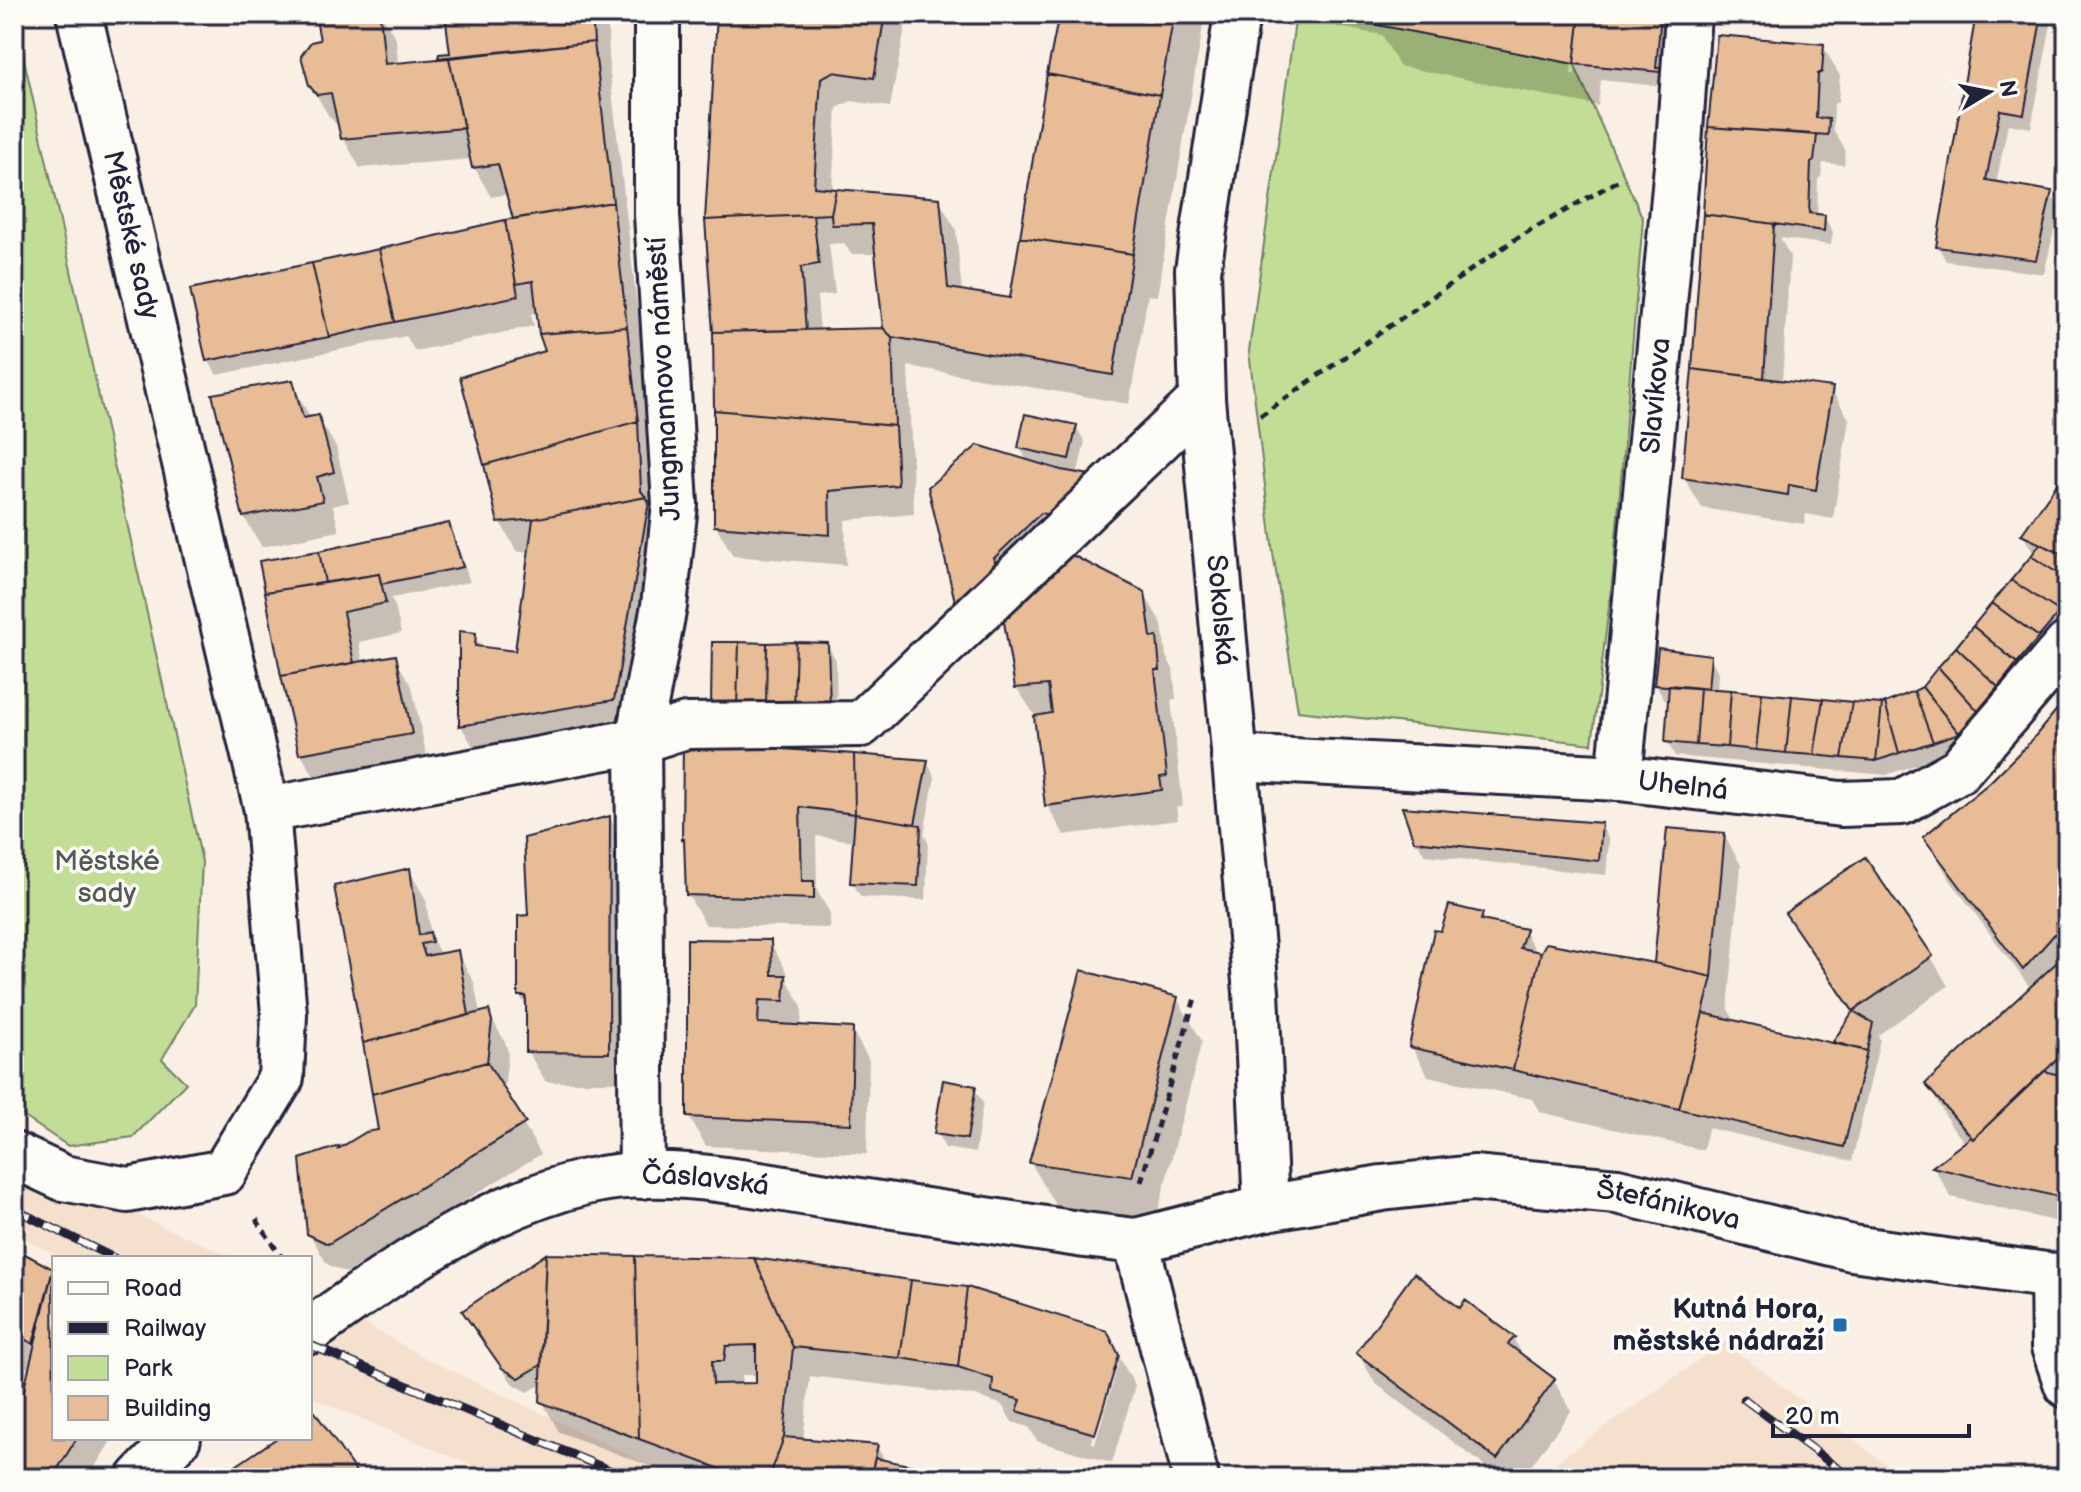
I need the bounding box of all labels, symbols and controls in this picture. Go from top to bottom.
north arrow [1949,52,2029,132]
text: N [1992,78,2022,99]
street label: Městské sady [96,148,166,323]
street label: Jungmannovo náměstí [640,236,688,522]
street label: Slavíkova [1633,336,1677,455]
street label: Sokolská [1200,553,1243,667]
street label: Uhelná [1636,764,1730,807]
park label: Městské sady [54,845,160,910]
street label: Čáslavská [642,1156,772,1203]
street label: Štefánikova [1595,1173,1744,1237]
legend [52,1256,312,1440]
text: Road [124,1274,182,1303]
place label: Kutná Hora, městské nádraží [1612,1293,1825,1358]
text: Railway [124,1314,206,1343]
marker: Kutná Hora, městské nádraží [1831,1316,1849,1334]
text: Park [124,1354,172,1383]
scale bar [1773,1388,1969,1438]
text: Building [124,1394,211,1423]
text: 20 m [1785,1402,1840,1431]

